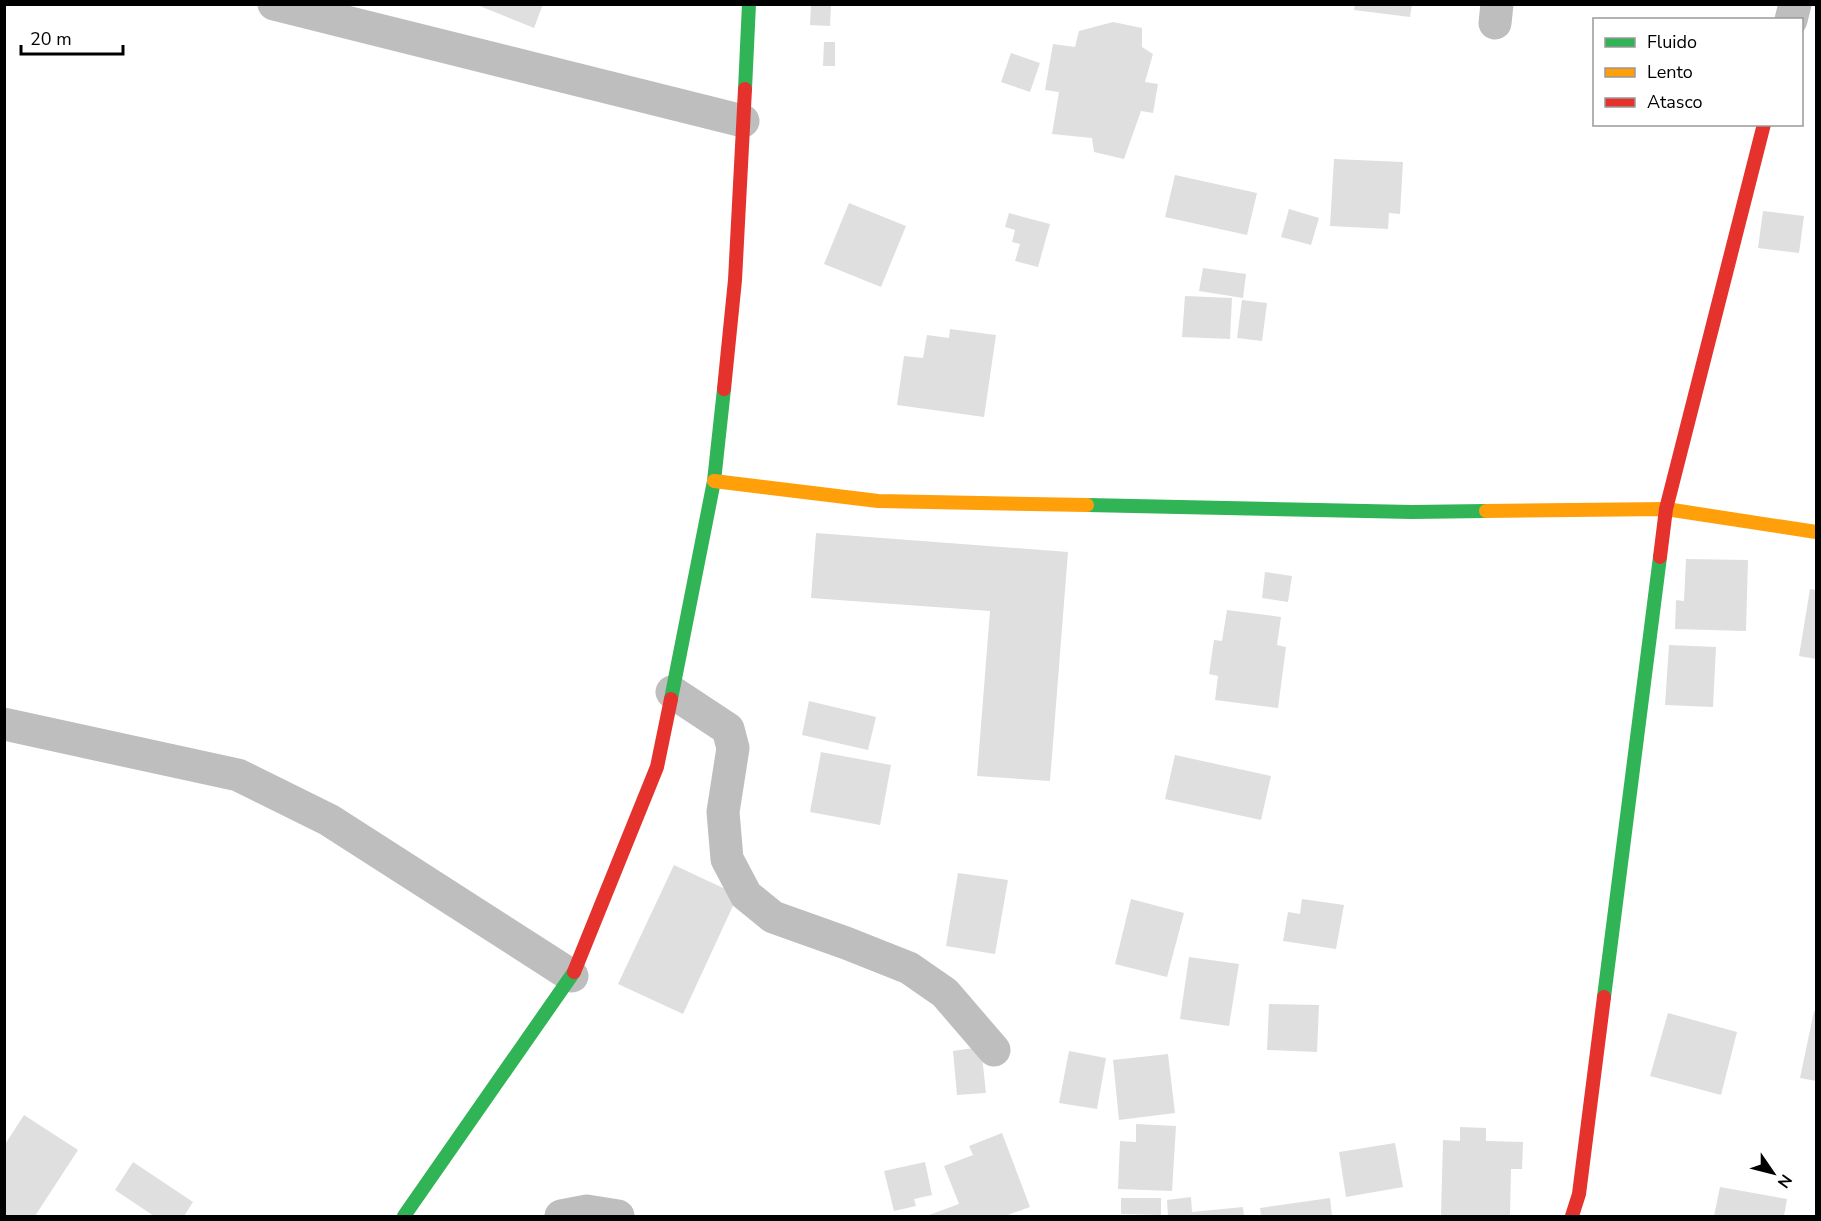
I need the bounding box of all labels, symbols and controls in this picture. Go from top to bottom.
scale bar [21,18,123,56]
legend [1593,18,1803,126]
text: 20 m [30,27,72,51]
text: Fluido [1647,30,1697,54]
text: Lento [1647,60,1693,84]
text: Atasco [1647,90,1703,114]
north arrow [1743,1143,1803,1203]
text: N [1772,1170,1797,1192]

